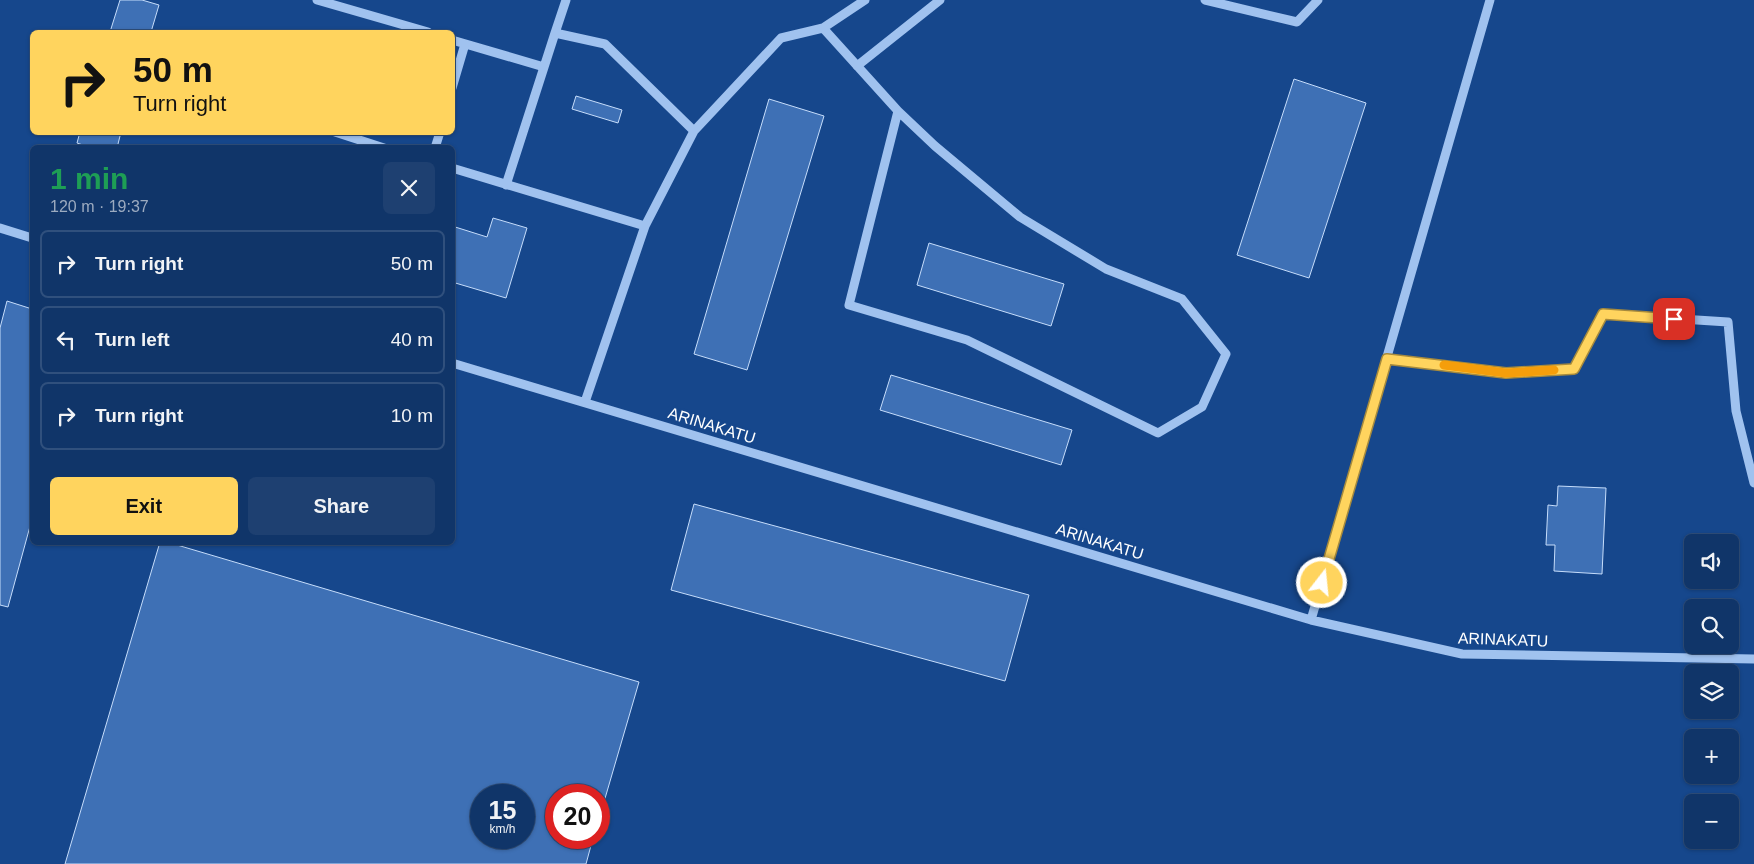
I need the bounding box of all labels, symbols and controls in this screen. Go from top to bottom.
icon: right [50,50,115,115]
text: 50 m [133,50,213,89]
text: Turn right [133,91,226,116]
text: 1 min [50,162,128,195]
button: close [383,162,435,214]
text: 120 m · 19:37 [50,198,149,215]
icon: right [52,250,80,278]
text: Turn right [95,253,183,274]
text: 50 m [391,253,433,274]
pin [1653,298,1695,340]
icon: arrive [1660,305,1688,333]
icon: left [52,326,80,354]
text: Turn left [95,329,170,350]
text: 40 m [391,329,433,350]
icon: right [52,402,80,430]
street label: ARINAKATU [666,404,758,447]
text: Turn right [95,405,183,426]
text: 10 m [391,405,433,426]
button: Exit [50,477,238,535]
button: Share [248,477,435,535]
street label: ARINAKATU [1054,520,1146,563]
map controls [1684,534,1739,849]
button: sound [1684,534,1739,589]
position arrow [1295,556,1347,608]
button: search [1684,599,1739,654]
street label: ARINAKATU [1458,629,1548,650]
button: layers [1684,664,1739,719]
button: + [1684,729,1739,784]
speed limit sign: 20 [545,784,610,849]
button: − [1684,794,1739,849]
text: 15 [489,796,516,824]
text: km/h [489,822,516,836]

